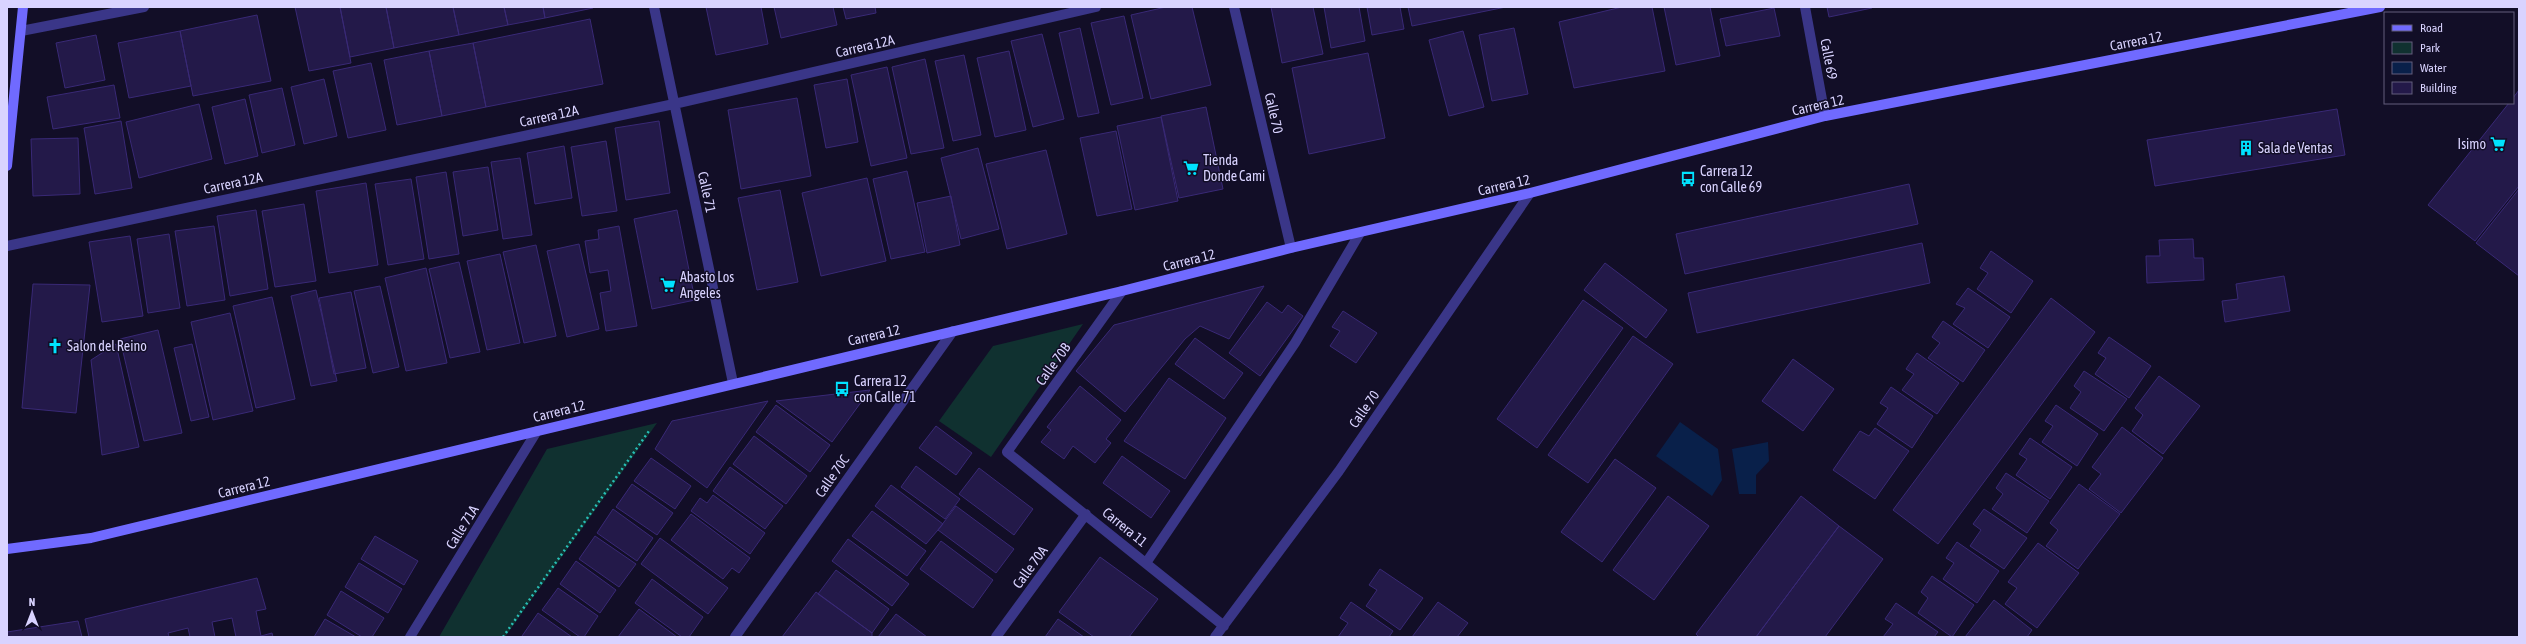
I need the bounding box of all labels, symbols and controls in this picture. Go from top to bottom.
legend [2384,12,2514,104]
text: Road [2420,21,2443,35]
street label: Carrera 12 [2109,28,2163,54]
street label: Carrera 12A [834,31,896,61]
street label: Calle 69 [1817,37,1841,81]
text: Park [2420,41,2441,55]
text: Water [2420,61,2447,75]
text: Building [2420,81,2458,95]
street label: Calle 70 [1262,91,1287,135]
street label: Carrera 12 [1790,91,1846,119]
street label: Carrera 12A [518,102,580,130]
supermarket icon: Isimo [2489,135,2507,153]
place label: Isimo [2458,136,2486,152]
building icon: Sala de Ventas [2237,139,2255,157]
place label: Sala de Ventas [2258,140,2333,156]
place label: Tienda Donde Cami [1203,152,1265,184]
supermarket icon: Tienda Donde Cami [1182,159,1200,177]
place label: Carrera 12 con Calle 69 [1700,163,1762,195]
street label: Carrera 12A [202,169,264,197]
street label: Calle 71 [695,170,719,214]
bus stop icon: Carrera 12 con Calle 69 [1679,170,1697,188]
street label: Carrera 12 [1476,171,1532,199]
street label: Carrera 12 [1161,246,1217,274]
place label: Abasto Los Angeles [680,269,734,301]
supermarket icon: Abasto Los Angeles [659,276,677,294]
street label: Carrera 12 [846,321,902,349]
church icon: Salon del Reino [46,337,64,355]
place label: Salon del Reino [67,338,147,354]
street label: Calle 70B [1032,340,1074,388]
place label: Carrera 12 con Calle 71 [854,373,916,405]
bus stop icon: Carrera 12 con Calle 71 [833,380,851,398]
street label: Calle 70 [1346,387,1383,431]
street label: Carrera 12 [531,397,587,425]
street label: Calle 70C [812,451,853,500]
street label: Carrera 12 [216,473,272,501]
street label: Calle 71A [442,502,482,552]
street label: Carrera 11 [1099,504,1151,550]
street label: Calle 70A [1009,543,1051,591]
north arrow [12,592,52,632]
text: N [29,596,35,608]

